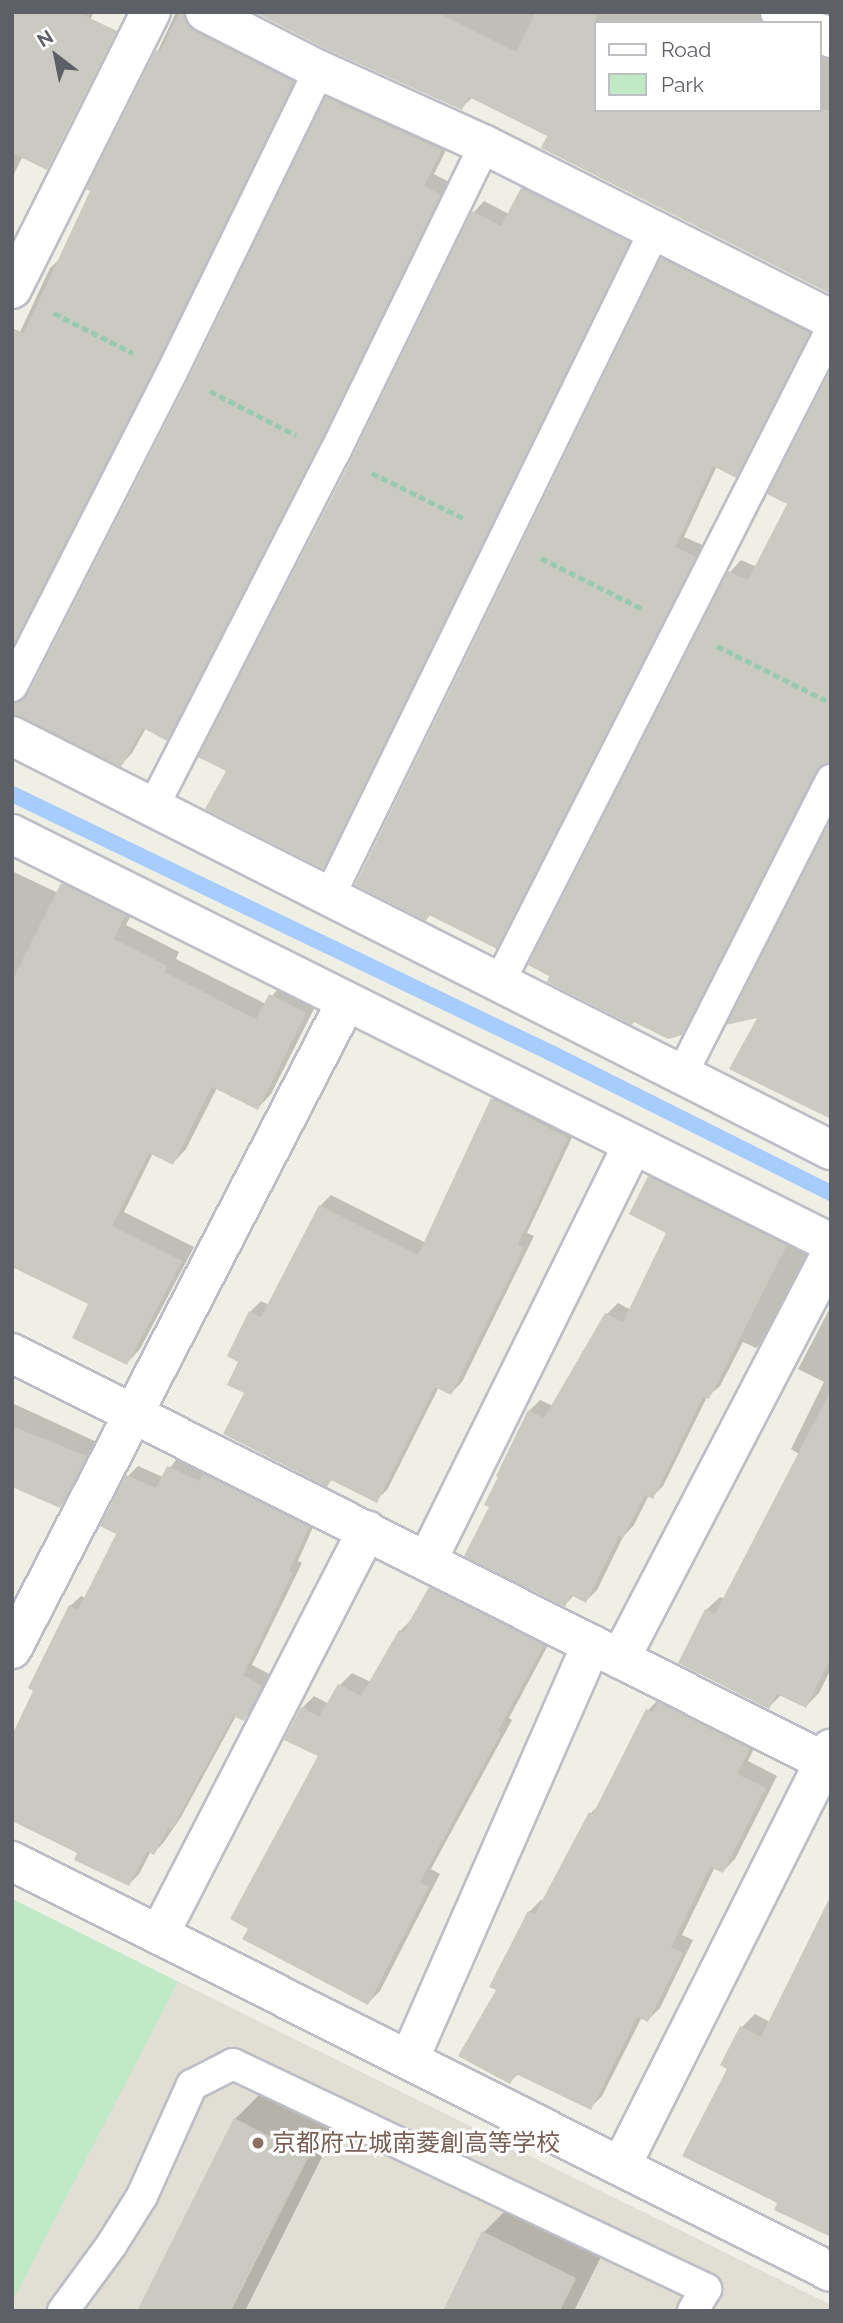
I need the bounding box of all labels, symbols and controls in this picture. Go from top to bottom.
north arrow [21,21,91,91]
legend [594,21,822,112]
text: N [33,25,57,51]
text: Road [661,37,711,62]
text: Park [661,72,704,97]
place label: 京都府立城南菱創高等学校 [272,2129,560,2157]
marker: 京都府立城南菱創高等学校 [250,2135,266,2151]

